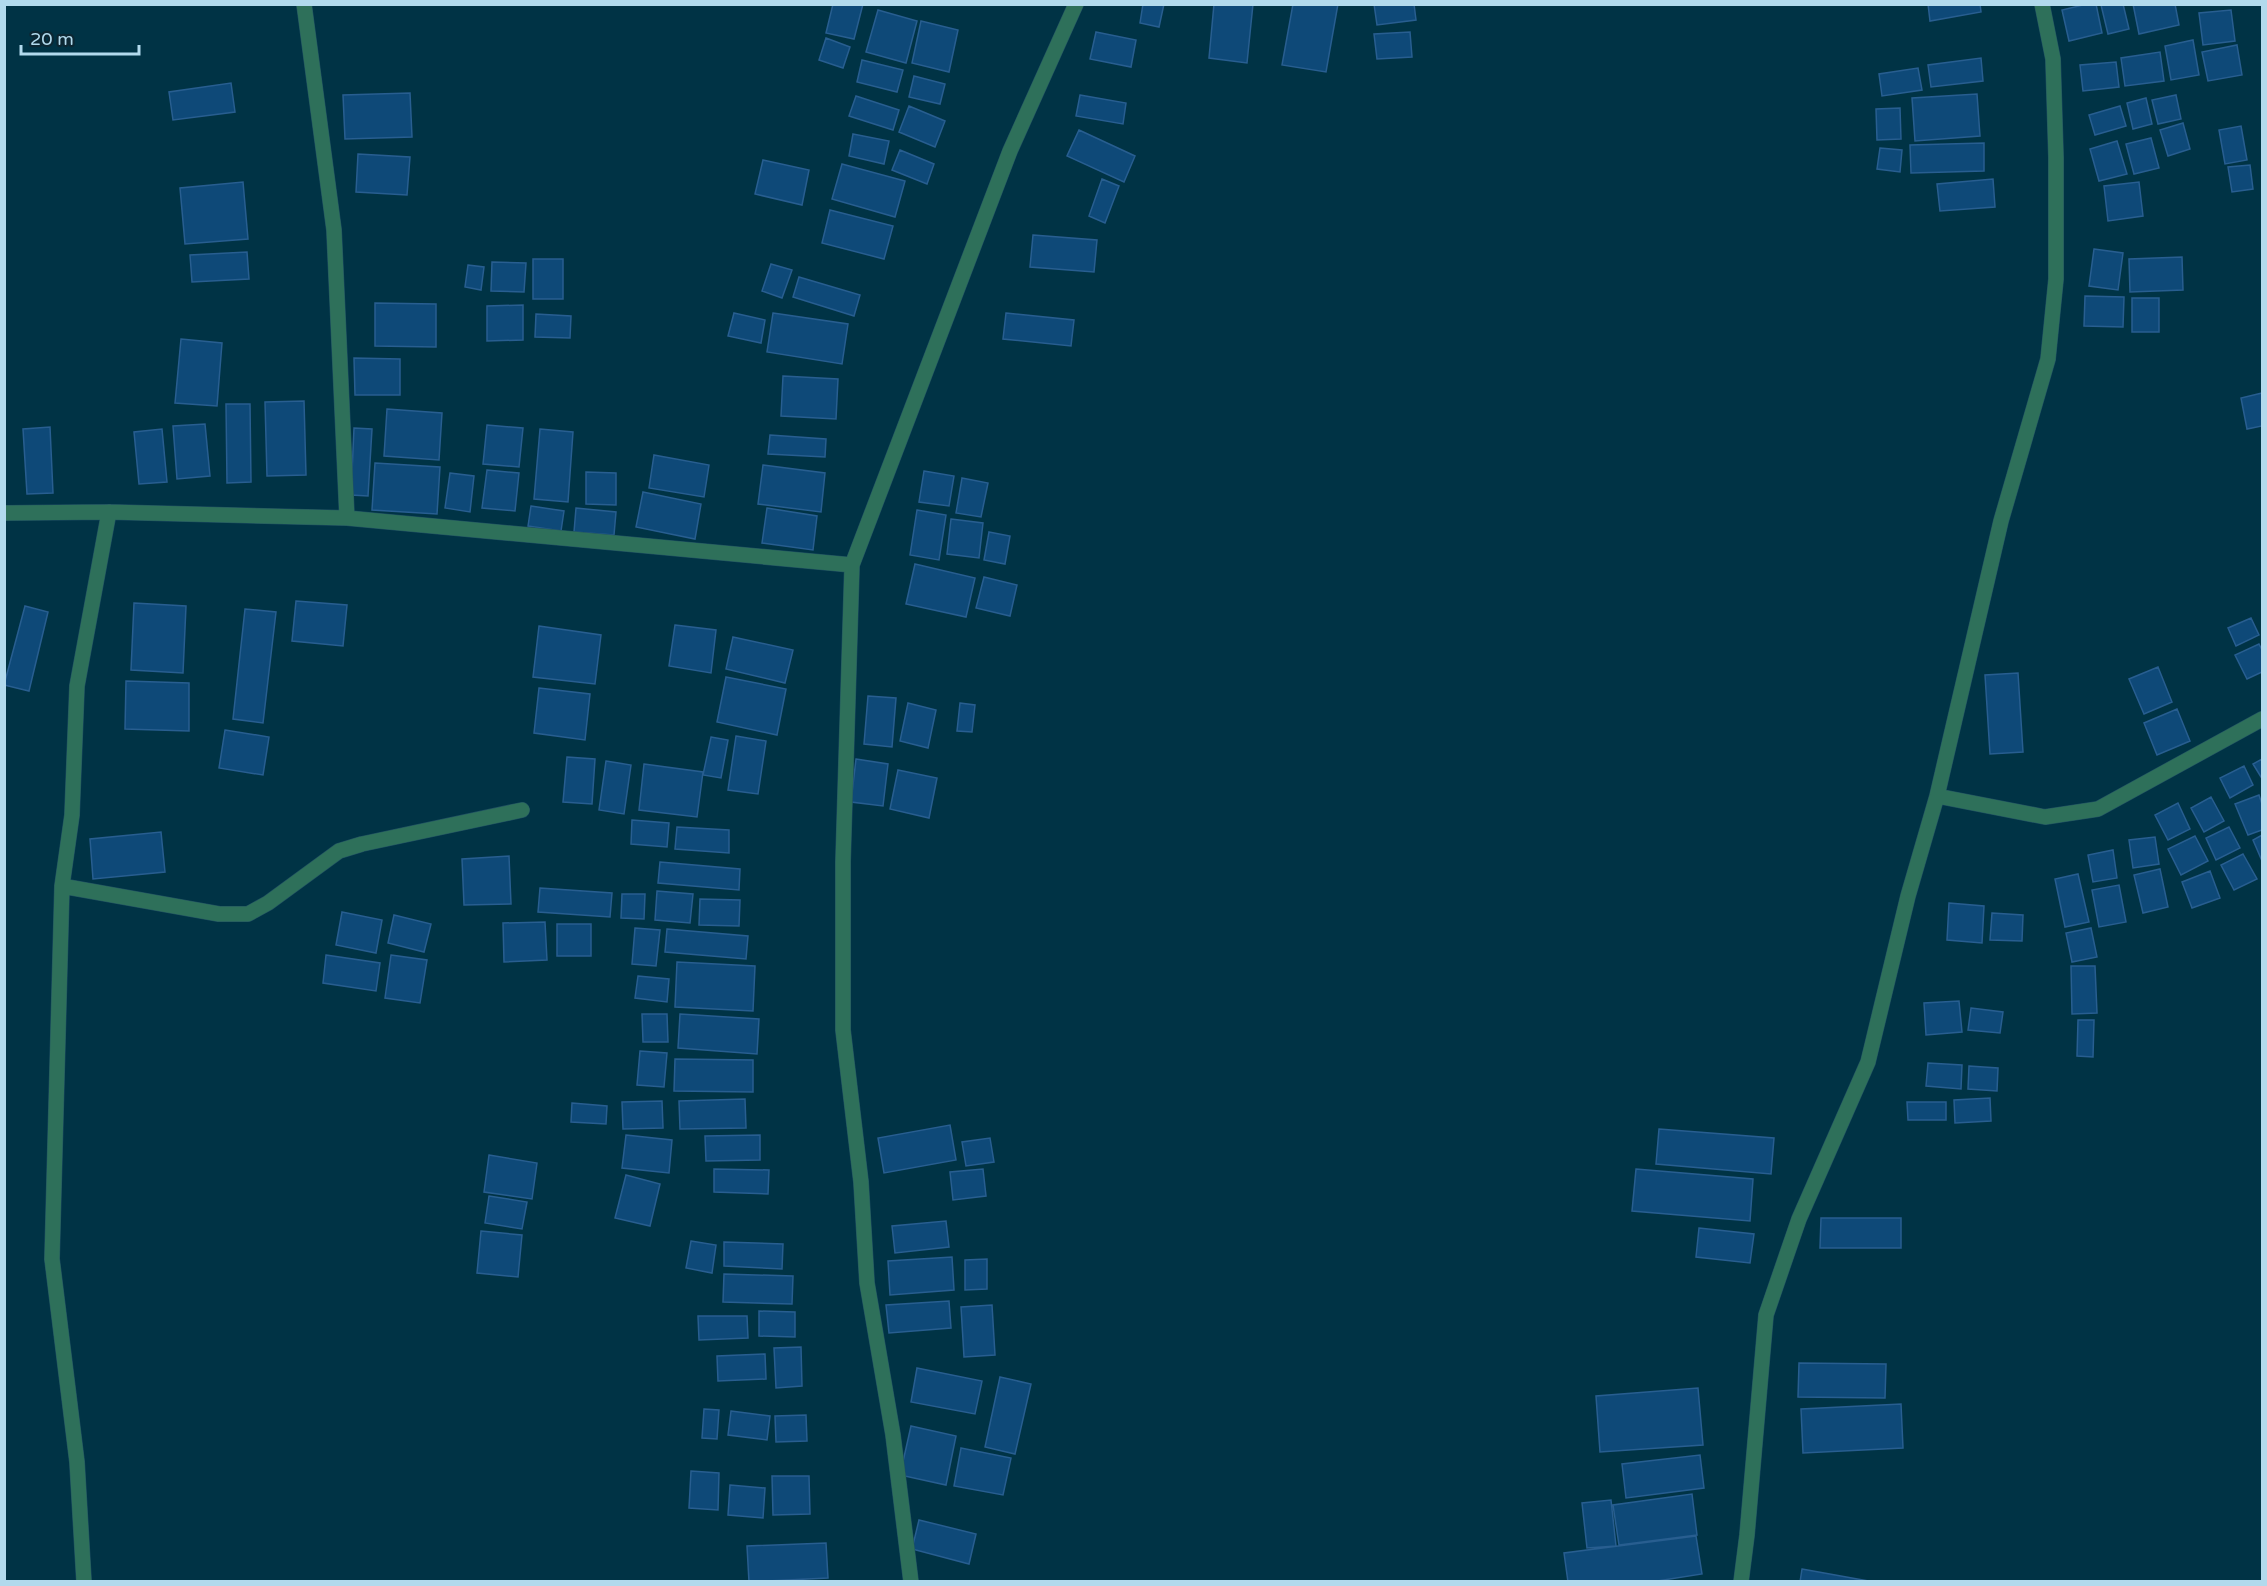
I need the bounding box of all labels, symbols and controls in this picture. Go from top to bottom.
scale bar [21,18,140,56]
text: 20 m [30,28,74,50]

